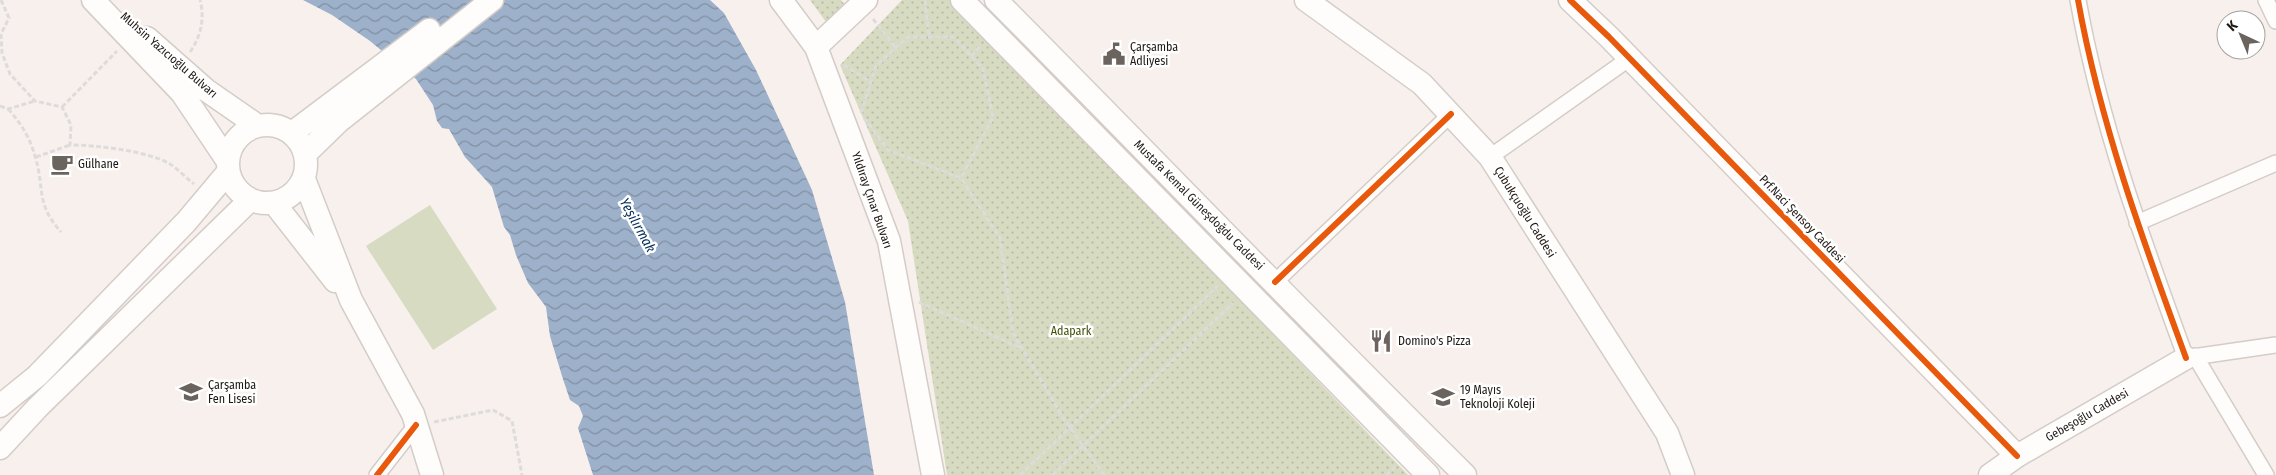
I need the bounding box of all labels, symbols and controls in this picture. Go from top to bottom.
street label: Muhsin Yazıcıoğlu Bulvarı [118,9,220,101]
north arrow [2216,10,2266,60]
text: K [2223,16,2242,35]
place label: Çarşamba Adliyesi [1130,40,1178,68]
public building icon: Çarşamba Adliyesi [1101,41,1127,67]
street label: Mustafa Kemal Güneşdoğdu Caddesi [1131,137,1267,273]
street label: Yıldıray Çınar Bulvarı [849,150,895,250]
cafe icon: Gülhane [49,151,75,177]
place label: Gülhane [78,157,119,171]
street label: Çubukçuoğlu Caddesi [1491,164,1559,260]
street label: Prf.Naci Şensoy Caddesi [1756,172,1848,266]
water label: Yeşilırmak [616,195,659,255]
park label: Adapark [1051,324,1092,338]
restaurant icon: Domino's Pizza [1368,328,1394,354]
place label: Domino's Pizza [1398,334,1471,348]
place label: Çarşamba Fen Lisesi [208,378,256,406]
school or university icon: Çarşamba Fen Lisesi [178,379,204,405]
place label: 19 Mayıs Teknoloji Koleji [1460,383,1535,411]
school or university icon: 19 Mayıs Teknoloji Koleji [1430,384,1456,410]
street label: Gebeşoğlu Caddesi [2043,386,2131,444]

